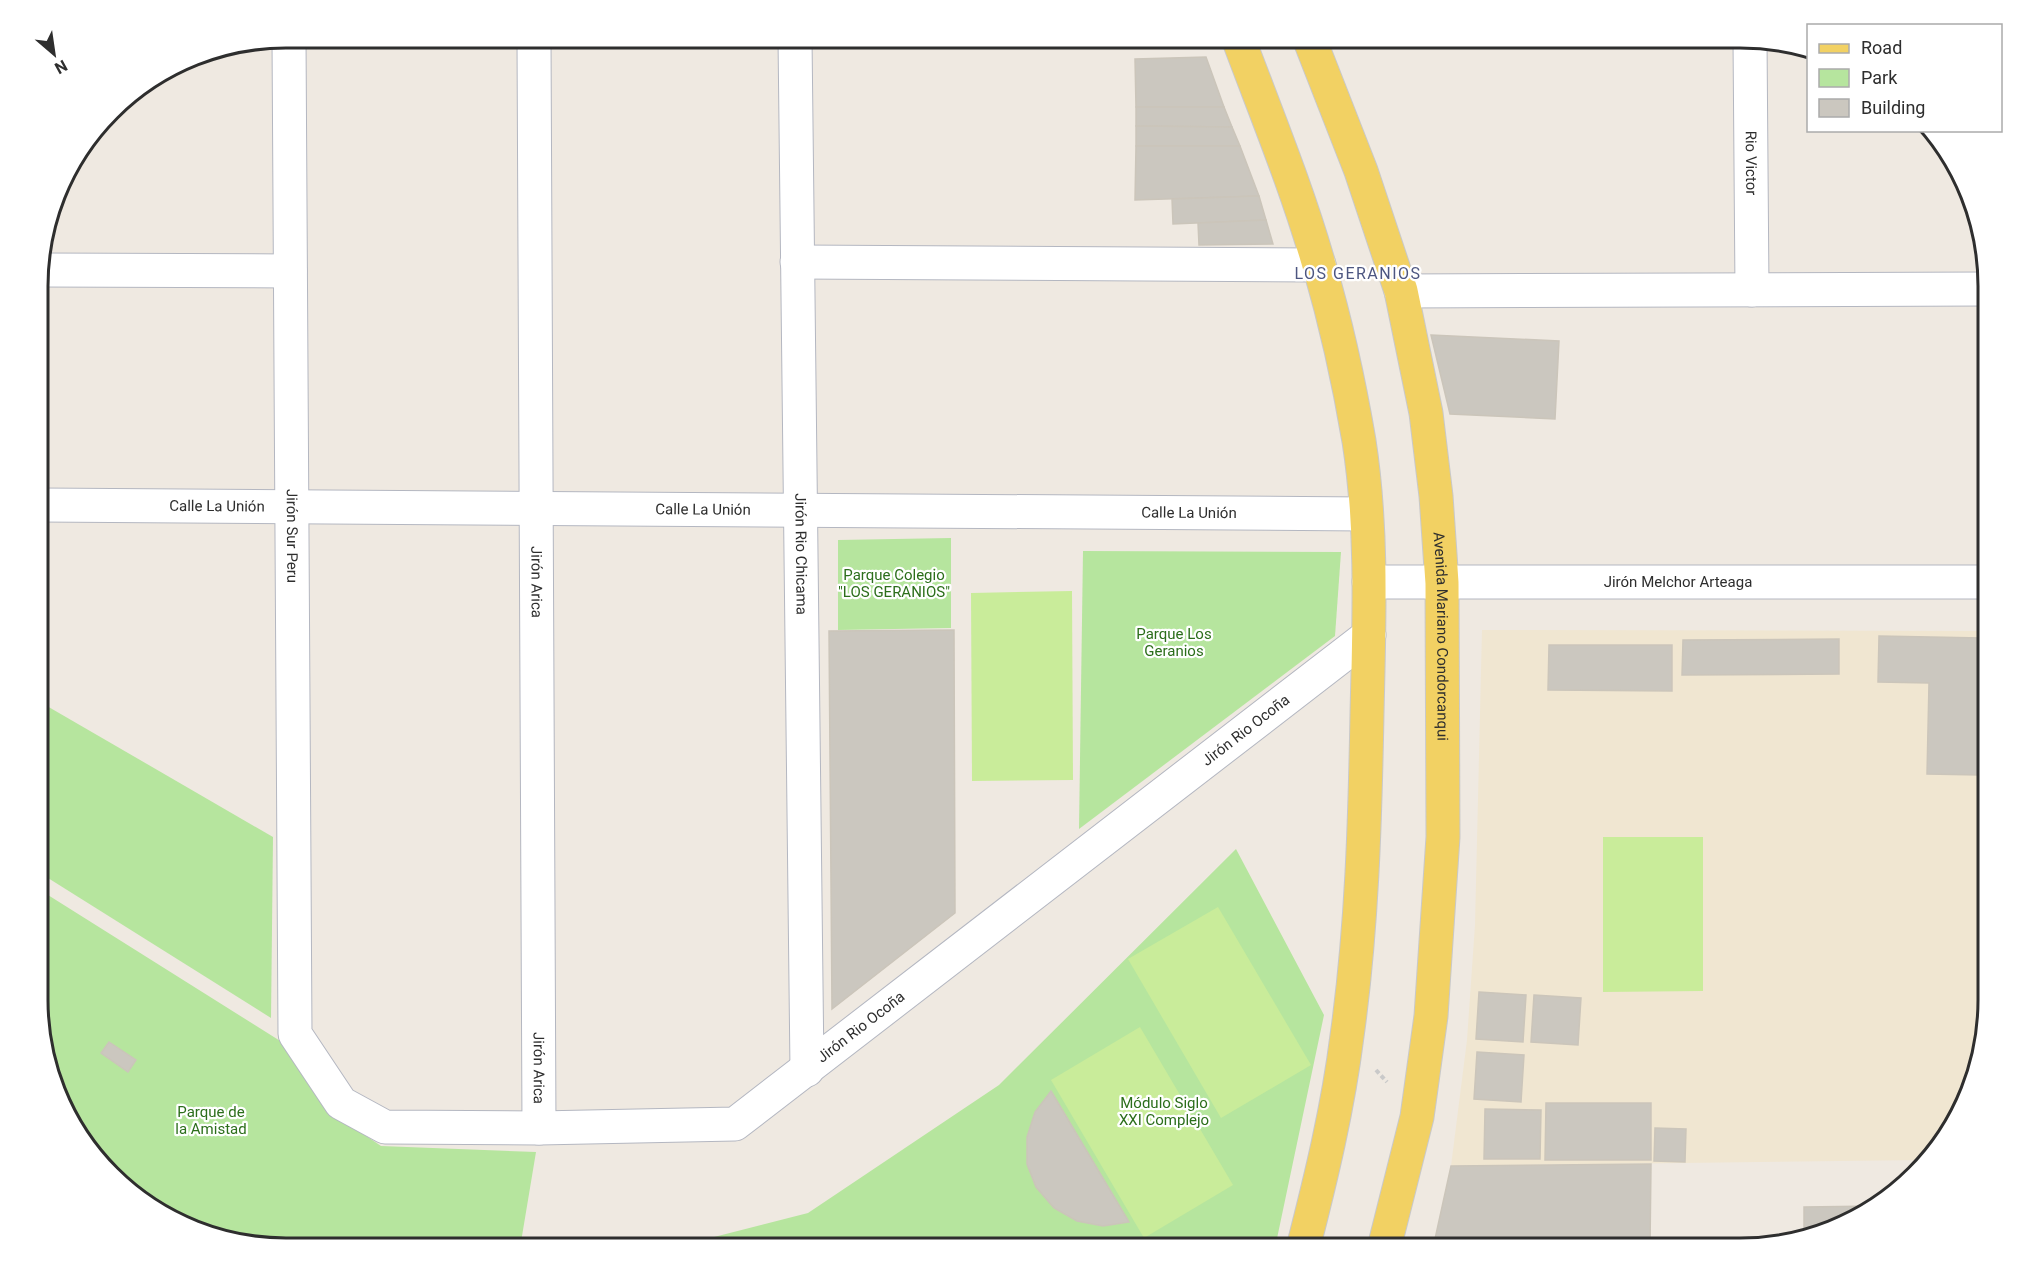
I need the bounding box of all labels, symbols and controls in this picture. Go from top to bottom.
north arrow [24,24,84,84]
legend [1807,24,2002,132]
text: Road [1861,37,1902,58]
text: N [51,56,71,78]
text: Park [1861,67,1898,88]
text: Building [1861,97,1925,118]
street label: Rio Victor [1742,131,1760,195]
district label: LOS GERANIOS [1294,264,1422,283]
street label: Jirón Sur Peru [283,489,301,583]
street label: Jirón Rio Chicama [791,493,811,615]
street label: Calle La Unión [169,497,265,516]
street label: Calle La Unión [655,500,751,519]
street label: Calle La Unión [1141,503,1237,522]
street label: Avenida Mariano Condorcanqui [1429,531,1452,741]
street label: Jirón Arica [527,546,546,618]
park label: Parque Colegio "LOS GERANIOS" [838,566,950,601]
street label: Jirón Melchor Arteaga [1604,573,1752,591]
park label: Parque Los Geranios [1136,625,1212,660]
street label: Jirón Rio Ocoña [1198,691,1293,770]
street label: Jirón Rio Ocoña [813,987,908,1066]
street label: Jirón Arica [530,1032,548,1104]
park label: Módulo Siglo XXI Complejo [1119,1094,1209,1129]
park label: Parque de la Amistad [175,1103,247,1138]

